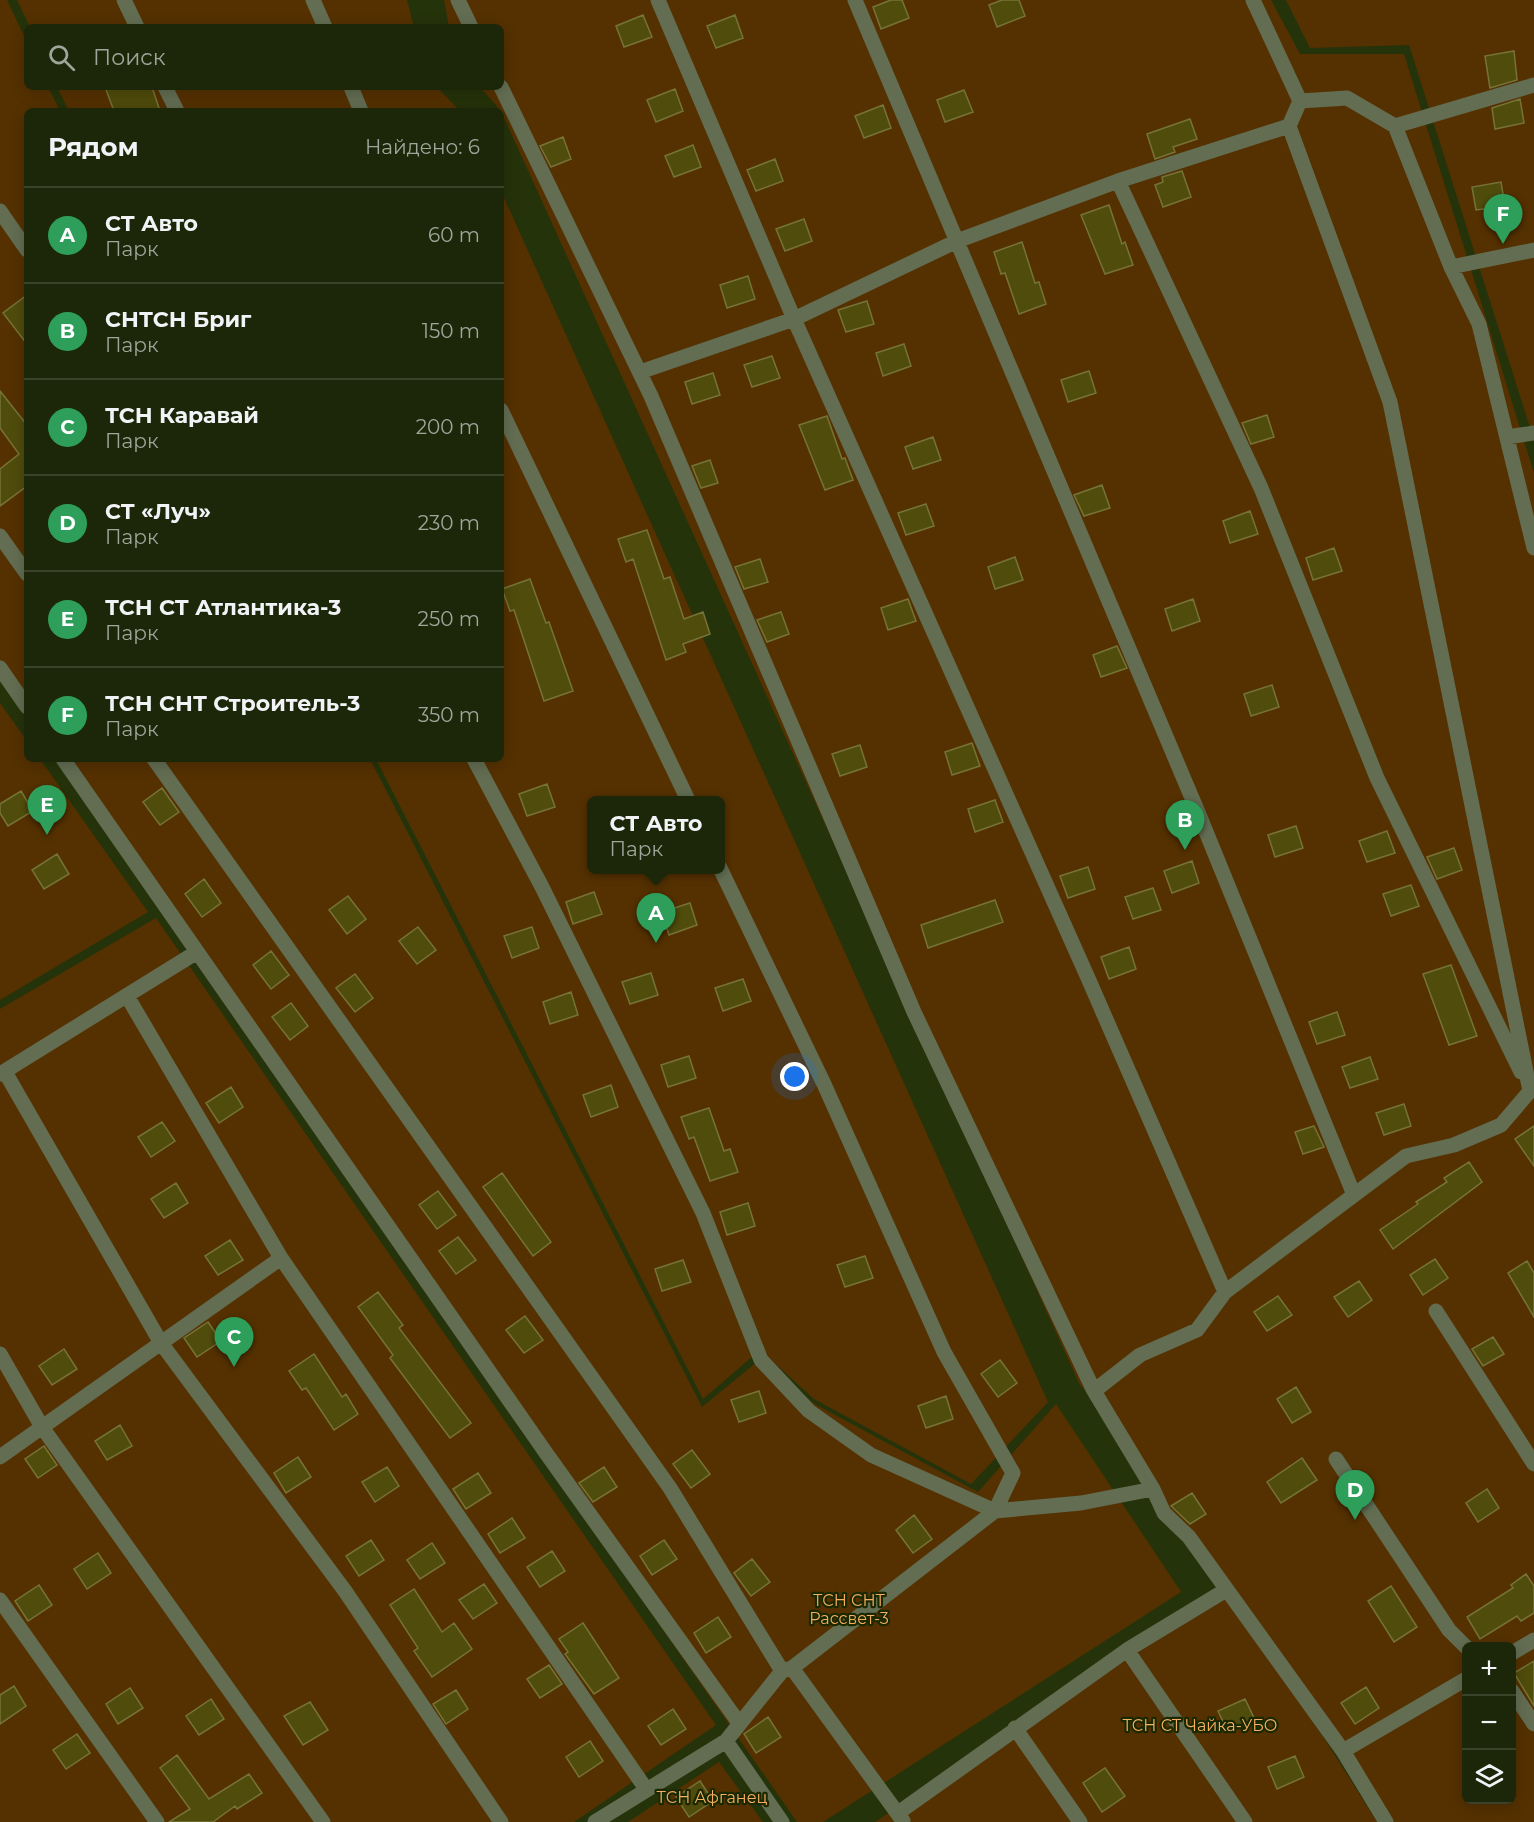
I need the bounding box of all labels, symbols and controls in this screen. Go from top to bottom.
search box [24,24,504,90]
icon: search [45,41,78,74]
text: Поиск [93,44,165,71]
text: Рядом [48,131,139,163]
text: Найдено: 6 [365,135,480,159]
pin: F [1484,194,1522,244]
text: СТ Авто [105,210,198,237]
text: A [60,223,75,247]
text: 60 m [428,223,480,247]
text: Парк [105,237,159,261]
text: СНТСН Бриг [105,306,251,333]
text: B [60,319,75,343]
text: 150 m [422,319,480,343]
text: Парк [105,333,159,357]
text: ТСН Каравай [105,402,259,429]
text: C [60,415,75,439]
text: 200 m [416,415,480,439]
text: Парк [105,429,159,453]
text: СТ «Луч» [105,498,211,525]
text: D [59,511,76,535]
text: 230 m [418,511,480,535]
text: Парк [105,525,159,549]
text: ТСН СТ Атлантика-3 [105,594,341,621]
text: E [61,607,74,631]
text: 250 m [418,607,480,631]
text: Парк [105,621,159,645]
text: ТСН СНТ Строитель-3 [105,690,360,717]
text: F [61,703,74,727]
text: 350 m [418,703,480,727]
text: Парк [105,717,159,741]
pin: E [28,786,66,835]
popup [587,796,725,874]
pin: B [1166,800,1204,850]
text: СТ Авто [610,810,702,837]
text: Парк [610,837,663,861]
pin: A [636,894,676,943]
your location [780,1062,809,1091]
pin: C [214,1318,254,1367]
pin: D [1336,1470,1374,1520]
park label: ТСН СНТ Рассвет-3 [809,1591,889,1628]
map controls [1462,1642,1516,1804]
button: + [1462,1642,1516,1696]
button: − [1462,1696,1516,1750]
park label: ТСН СТ Чайка-УБО [1123,1716,1277,1735]
button: layers [1462,1750,1516,1804]
park label: ТСН Афганец [657,1788,768,1807]

